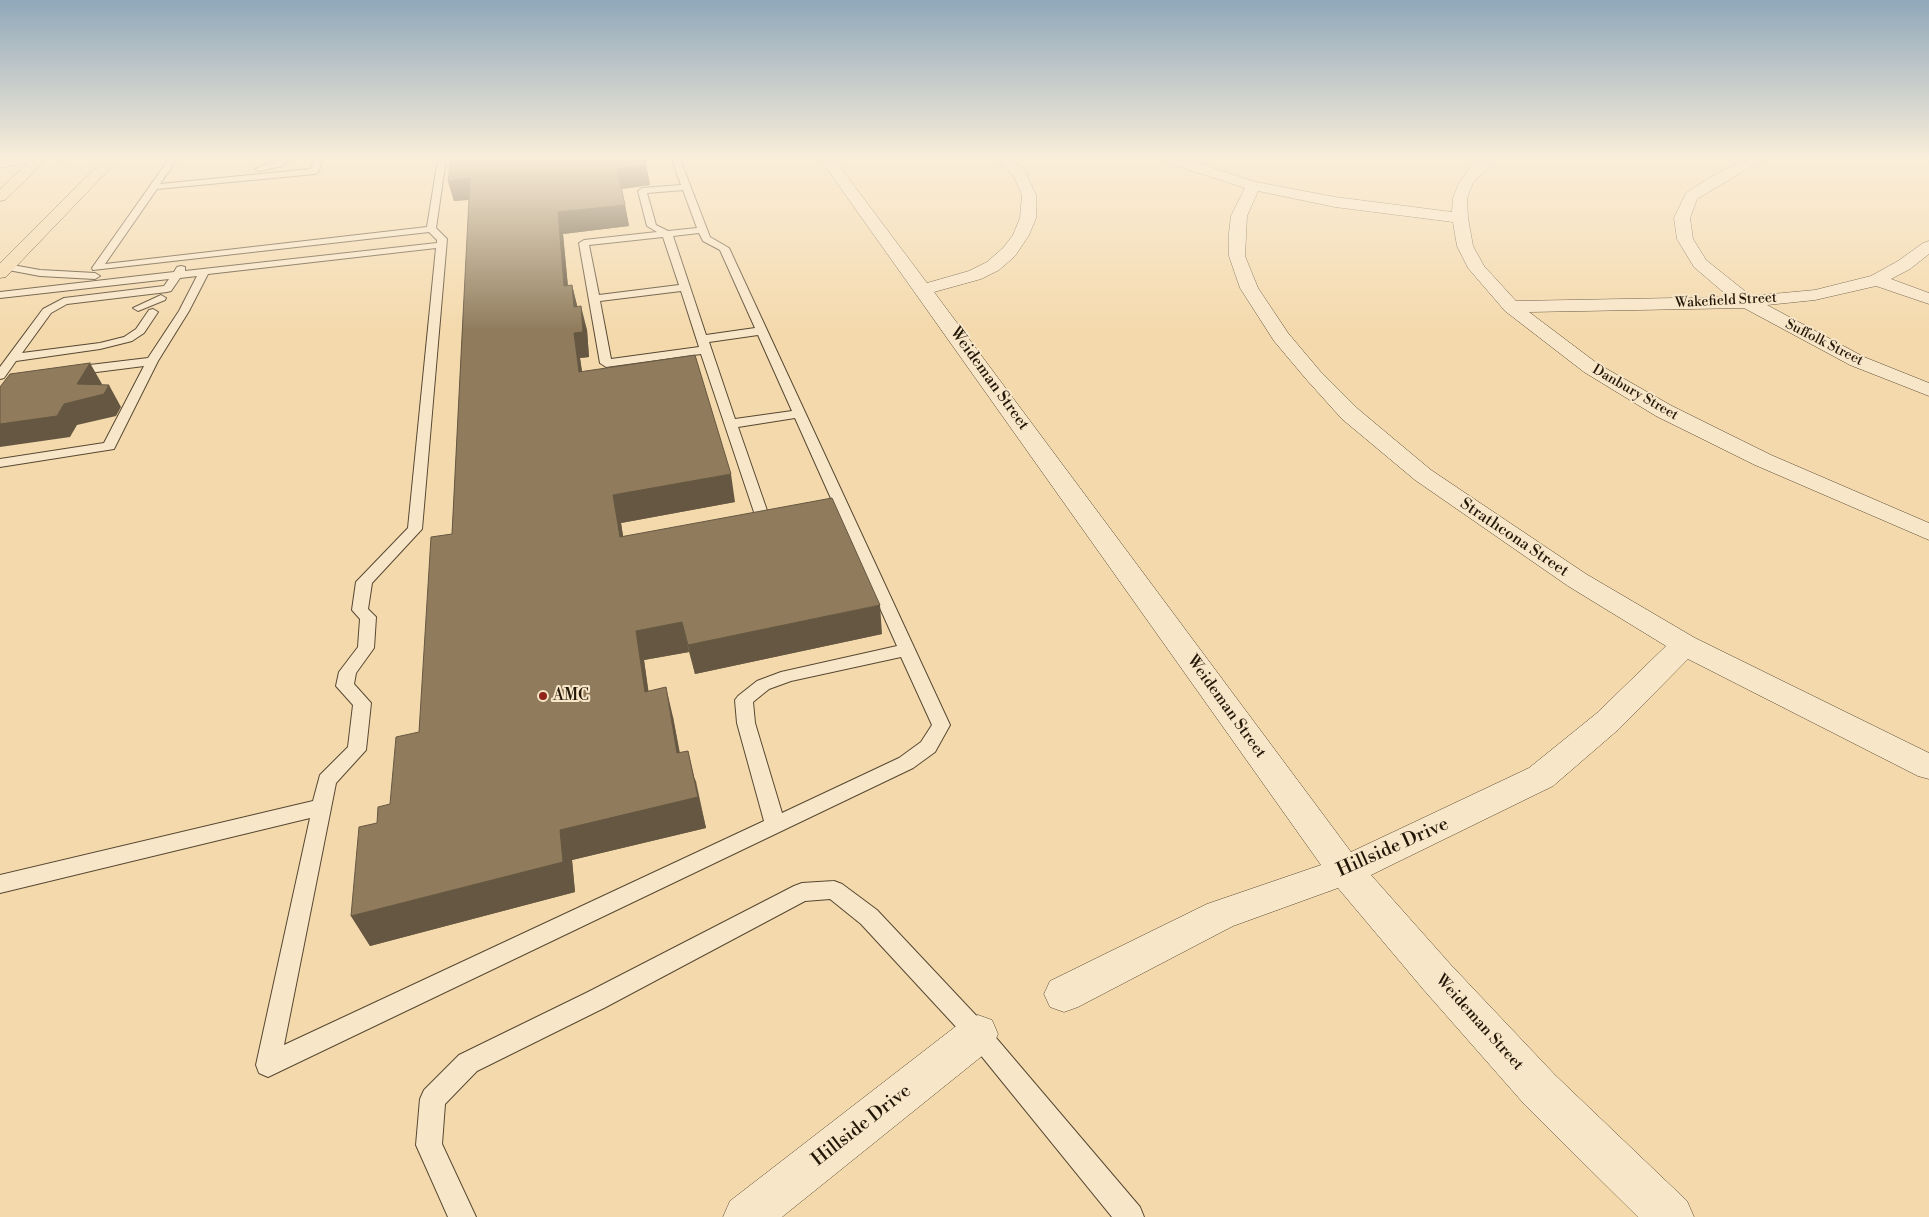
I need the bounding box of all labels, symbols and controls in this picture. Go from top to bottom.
street label: Wakefield Street [1675,290,1777,312]
street label: Suffolk Street [1782,316,1866,370]
street label: Weideman Street [945,324,1033,434]
street label: Danbury Street [1589,362,1681,424]
street label: Strathcona Street [1456,495,1572,581]
street label: Weideman Street [1182,652,1270,762]
place label: AMC [553,686,589,706]
marker: AMC [537,690,549,702]
street label: Hillside Drive [1334,813,1452,883]
street label: Weideman Street [1431,971,1527,1075]
street label: Hillside Drive [808,1080,916,1172]

